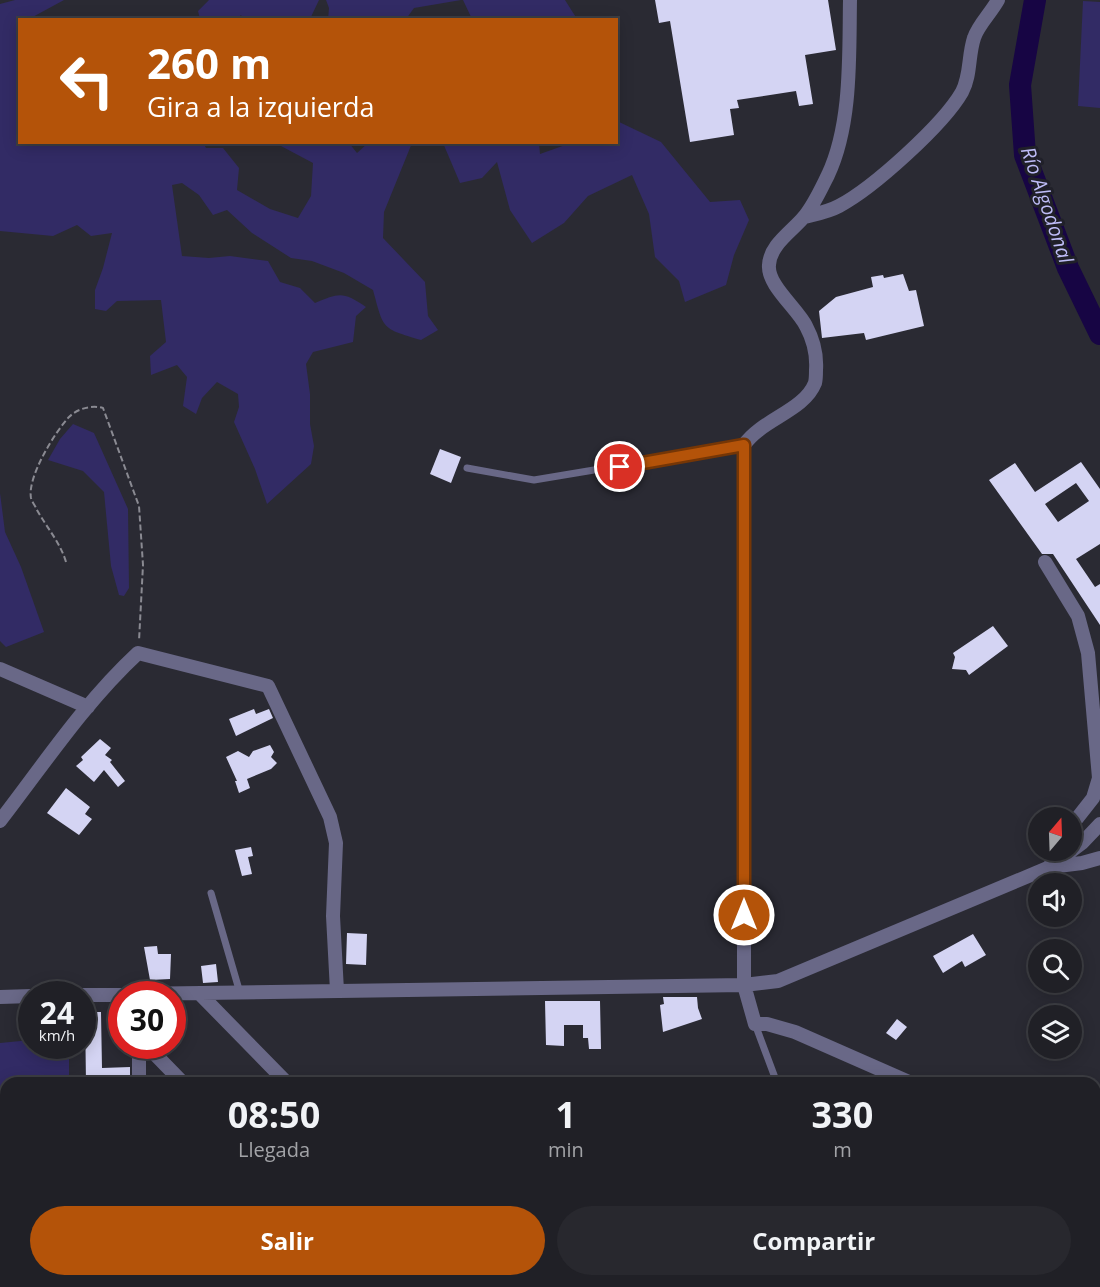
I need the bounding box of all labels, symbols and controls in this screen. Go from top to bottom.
text: 260 m [147,34,271,91]
icon: left [48,42,126,120]
text: Gira a la izquierda [147,88,374,125]
water label: Río Algodonal [1015,143,1080,268]
pin [594,441,645,492]
icon: arrive [603,450,636,483]
north arrow [1028,807,1082,861]
map controls [1028,807,1082,1059]
button: sound [1028,873,1082,927]
position arrow [712,883,776,947]
button: search [1028,939,1082,993]
speed limit sign: 30 [108,981,186,1059]
text: 24 [40,992,74,1033]
button: layers [1028,1005,1082,1059]
text: km/h [39,1025,75,1045]
text: 08:50 [228,1090,320,1139]
text: 1 [556,1090,576,1139]
text: 330 [812,1090,873,1139]
text: Llegada [238,1136,310,1163]
text: min [548,1136,584,1163]
text: m [833,1136,852,1163]
button: Salir [30,1206,545,1275]
button: Compartir [557,1206,1071,1275]

